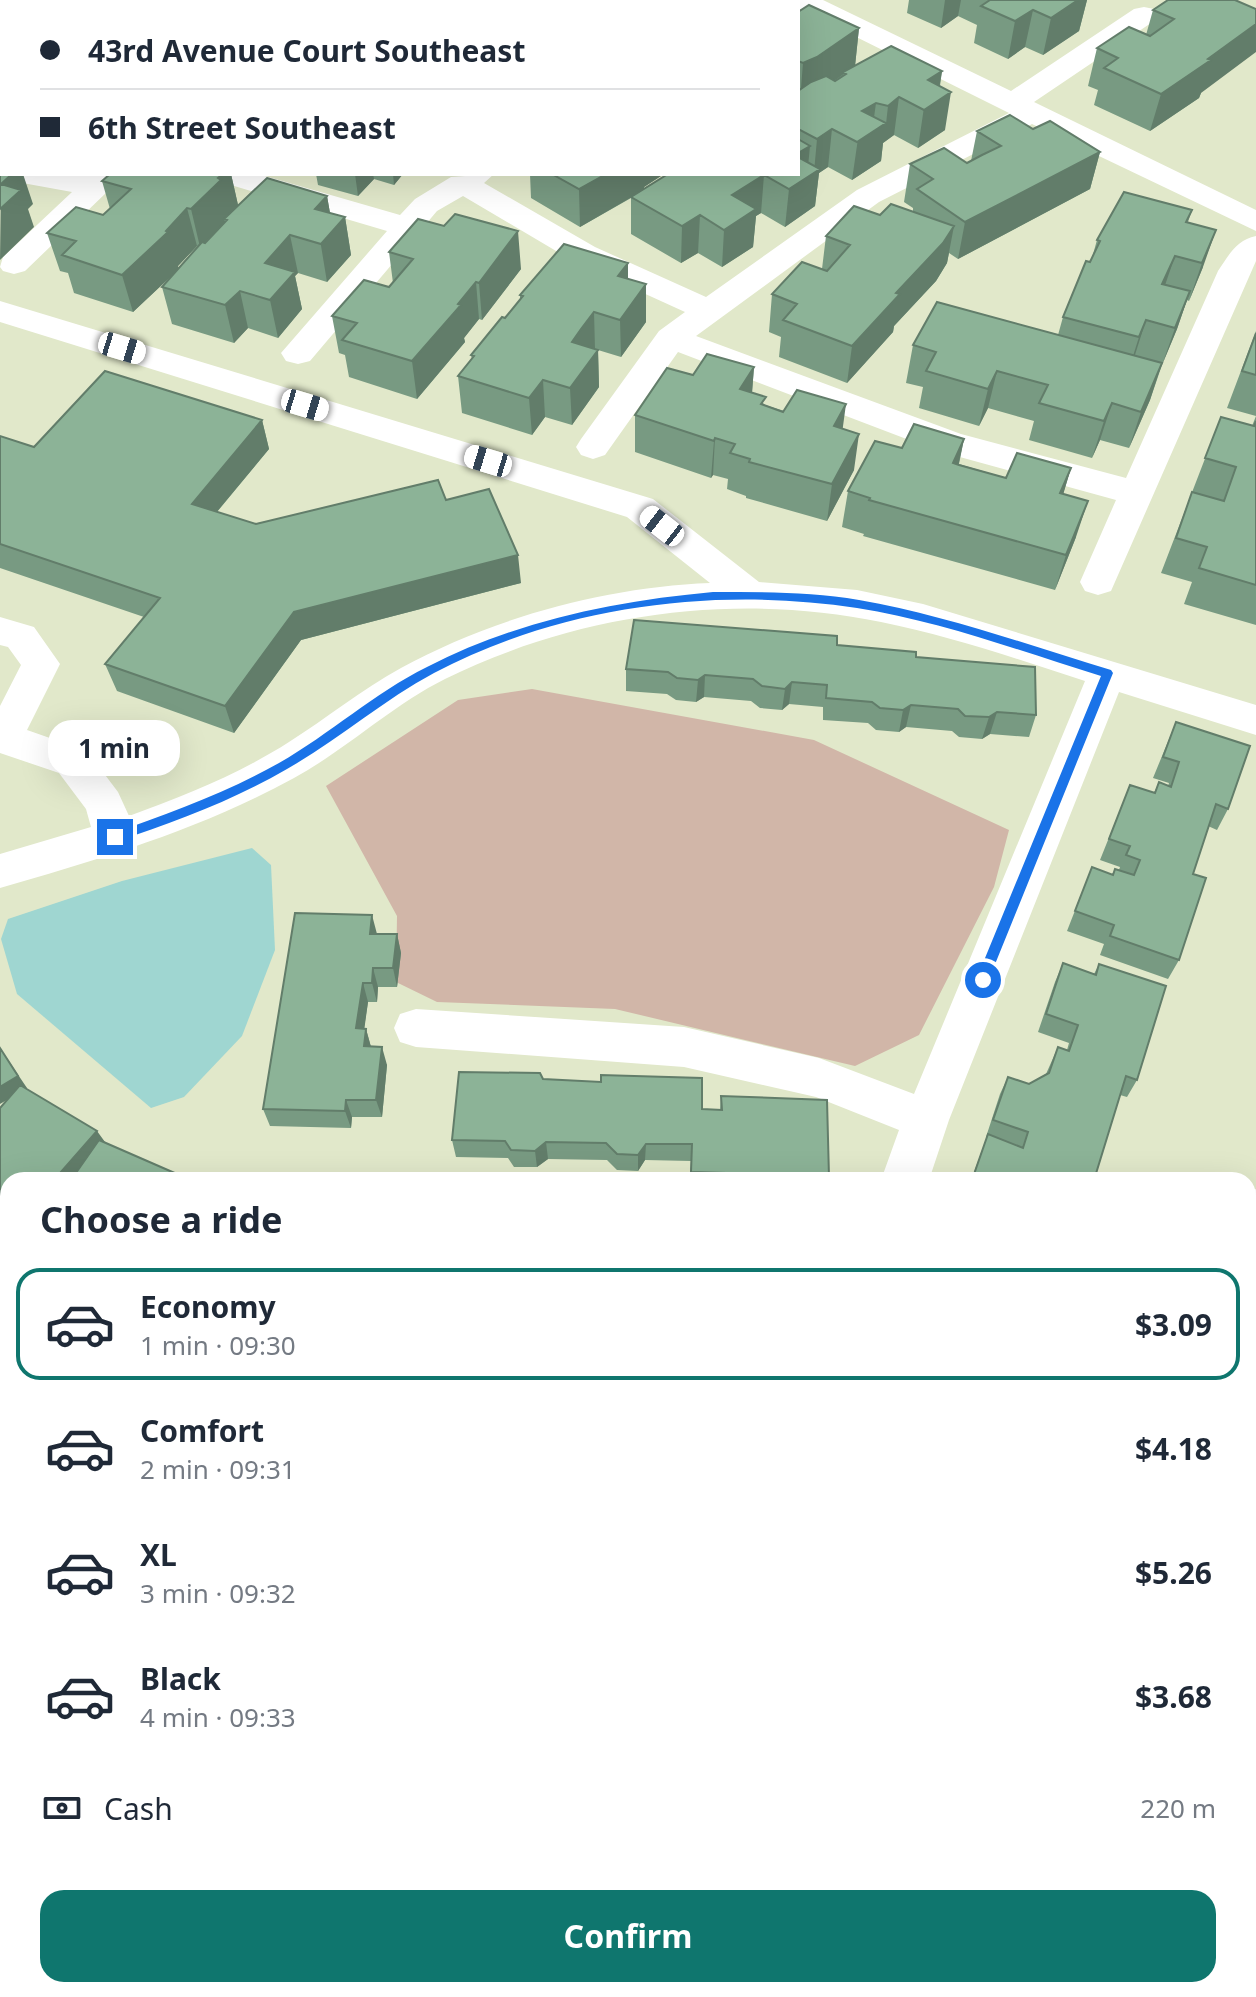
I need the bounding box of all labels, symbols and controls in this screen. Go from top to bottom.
text: 43rd Avenue Court Southeast [88,30,525,71]
text: 6th Street Southeast [88,107,396,148]
car [96,330,148,366]
car [279,387,331,423]
car [462,443,514,479]
car [636,502,688,550]
callout: 1 min [49,721,181,777]
text: 1 min [78,730,150,766]
route end [97,819,133,855]
route start [965,962,1001,998]
text: Choose a ride [40,1195,282,1244]
text: Economy [140,1286,276,1327]
icon: car [44,1288,116,1360]
text: $3.09 [1135,1304,1212,1345]
text: 1 min · 09:30 [140,1327,296,1363]
text: Comfort [140,1410,264,1451]
icon: car [44,1412,116,1484]
text: $4.18 [1135,1428,1212,1469]
text: 2 min · 09:31 [140,1451,296,1487]
text: XL [140,1534,177,1575]
icon: car [44,1536,116,1608]
text: $5.26 [1135,1552,1212,1593]
text: 3 min · 09:32 [140,1575,296,1611]
text: Black [140,1658,221,1699]
icon: car [44,1660,116,1732]
text: $3.68 [1135,1676,1212,1717]
text: 4 min · 09:33 [140,1699,296,1735]
icon: cash [40,1786,84,1830]
text: Cash [104,1788,173,1829]
text: 220 m [1140,1790,1216,1826]
button: Confirm [40,1890,1216,1982]

